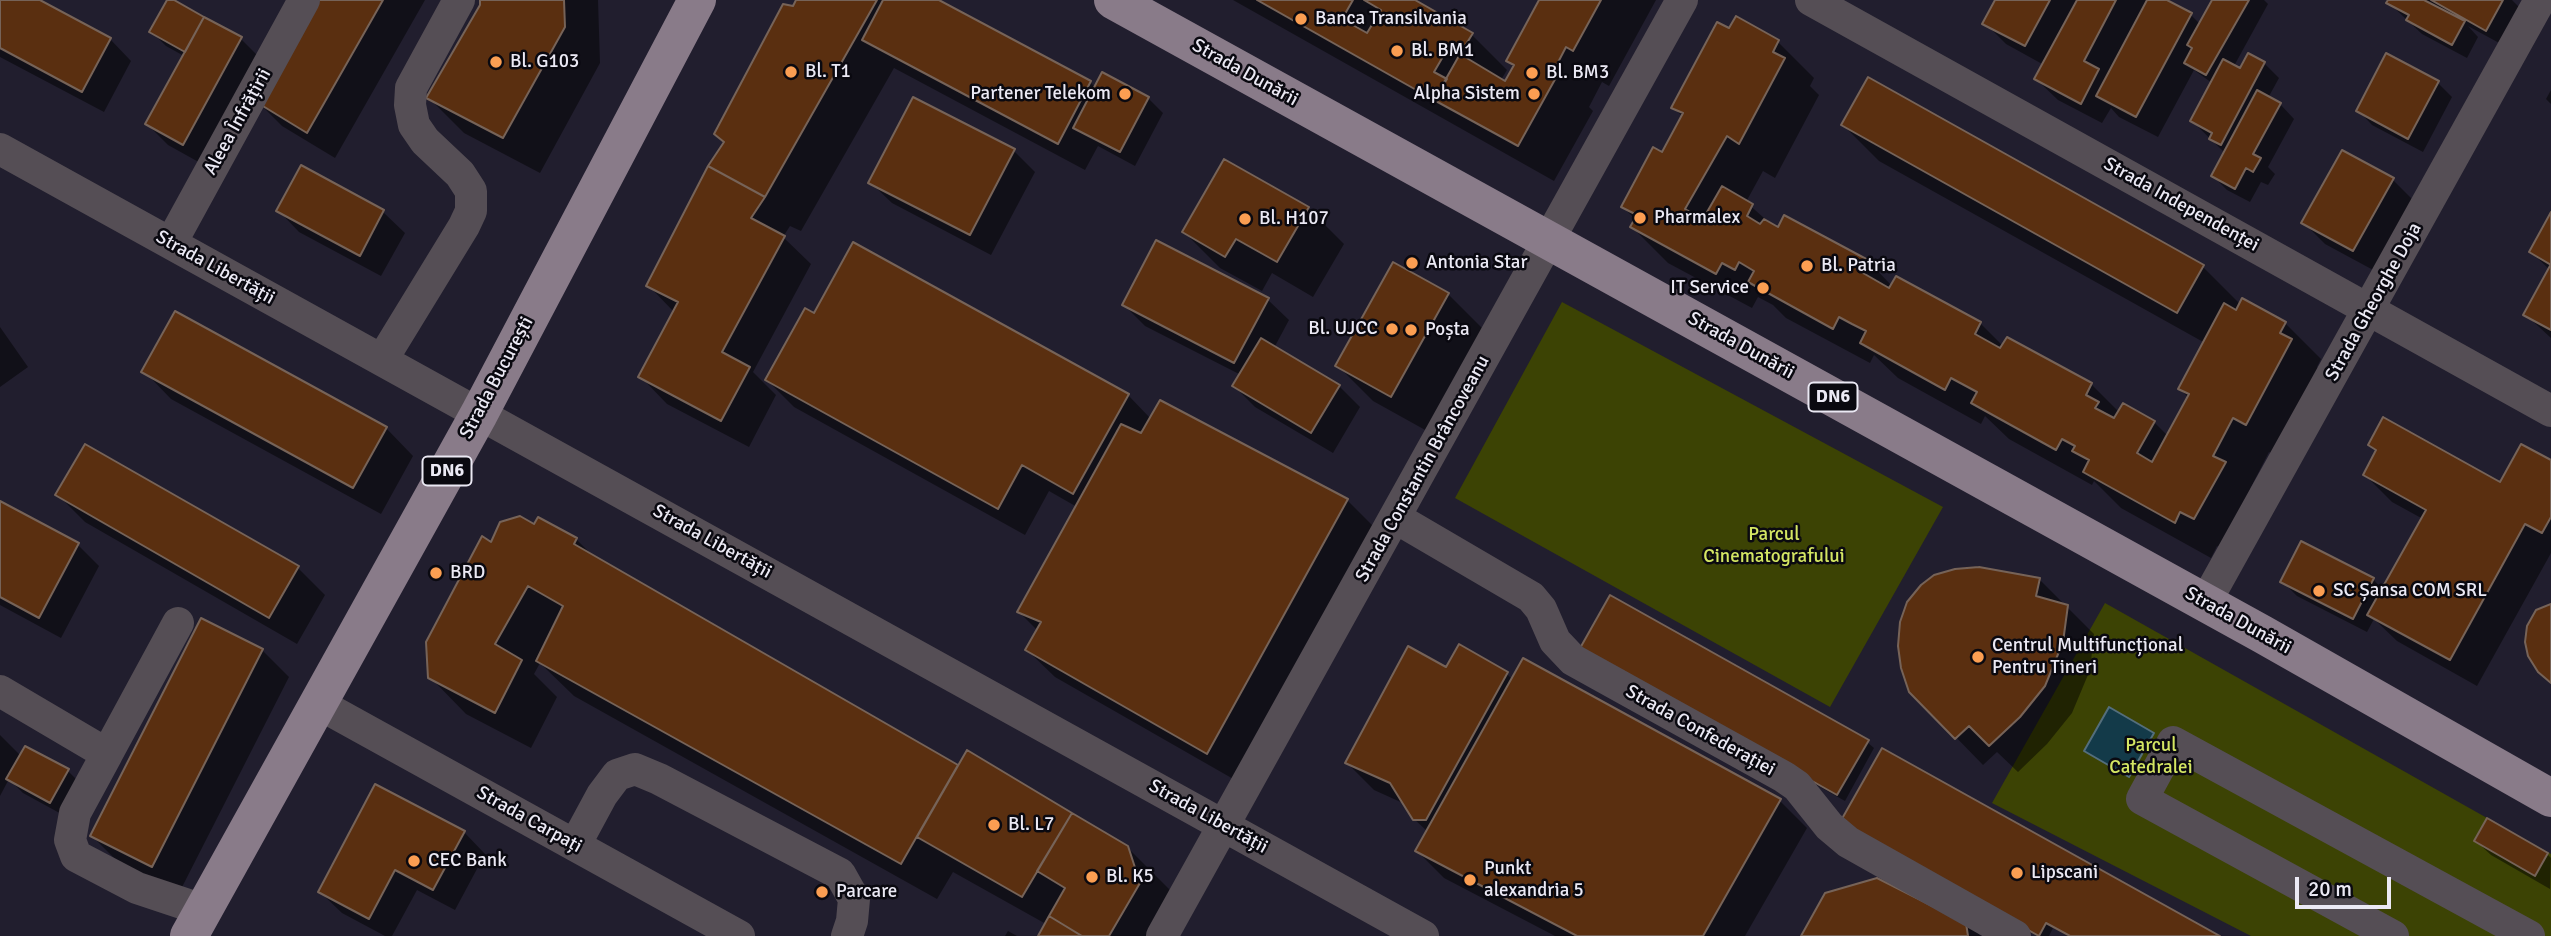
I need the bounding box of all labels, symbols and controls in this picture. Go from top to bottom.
place label: Banca Transilvania [1315,8,1467,30]
marker: Banca Transilvania [1293,11,1309,27]
street label: Strada Dunării [1188,34,1302,112]
place label: Bl. BM1 [1411,40,1474,62]
marker: Bl. BM1 [1389,43,1405,59]
place label: Bl. G103 [510,51,579,73]
marker: Bl. G103 [488,54,504,70]
place label: Bl. T1 [805,61,851,83]
place label: Bl. BM3 [1546,62,1609,84]
marker: Bl. T1 [783,64,799,80]
street label: Aleea Înfrățirii [199,65,277,179]
marker: Bl. BM3 [1524,65,1540,81]
place label: Partener Telekom [970,83,1111,105]
place label: Alpha Sistem [1414,83,1520,105]
marker: Partener Telekom [1117,86,1133,102]
marker: Alpha Sistem [1526,86,1542,102]
street label: Strada Independenței [2099,153,2263,257]
place label: Pharmalex [1654,207,1740,229]
place label: Bl. H107 [1259,208,1329,230]
marker: Pharmalex [1632,210,1648,226]
marker: Bl. H107 [1237,211,1253,227]
street label: Strada Gheorghe Doja [2321,219,2427,385]
street label: Strada Libertății [152,226,278,310]
place label: Antonia Star [1426,252,1527,274]
marker: Antonia Star [1404,255,1420,271]
place label: Bl. Patria [1821,255,1896,277]
marker: Bl. Patria [1799,258,1815,274]
place label: IT Service [1670,277,1749,299]
marker: IT Service [1755,280,1771,296]
street label: Strada Dunării [1684,307,1798,385]
street label: Strada București [455,313,539,443]
place label: Bl. UJCC [1308,318,1378,340]
place label: Poșta [1425,319,1470,341]
marker: Bl. UJCC [1384,321,1400,337]
marker: Poșta [1403,322,1419,338]
street label: Strada Constantin Brâncoveanu [1351,352,1495,586]
road number: DN6 [1808,382,1857,412]
road number: DN6 [422,457,472,486]
street label: Strada Libertății [649,500,775,584]
park label: Parcul Cinematografului [1703,524,1845,568]
place label: BRD [450,562,485,584]
marker: BRD [428,565,444,581]
place label: SC Șansa COM SRL [2333,580,2487,602]
street label: Strada Dunării [2181,582,2295,660]
marker: SC Șansa COM SRL [2311,583,2327,599]
place label: Centrul Multifuncțional Pentru Tineri [1992,635,2183,679]
marker: Centrul Multifuncțional Pentru Tineri [1970,649,1986,665]
street label: Strada Confederației [1621,680,1779,782]
park label: Parcul Catedralei [2109,735,2193,779]
street label: Strada Libertății [1145,775,1271,859]
street label: Strada Carpați [472,782,586,858]
place label: Bl. L7 [1008,814,1054,836]
marker: Bl. L7 [986,817,1002,833]
place label: CEC Bank [428,850,507,872]
marker: CEC Bank [406,853,422,869]
place label: Punkt alexandria 5 [1484,858,1584,902]
place label: Lipscani [2031,862,2098,884]
scale bar [2299,862,2395,906]
marker: Lipscani [2009,865,2025,881]
place label: Bl. K5 [1106,866,1154,888]
marker: Bl. K5 [1084,869,1100,885]
marker: Punkt alexandria 5 [1462,872,1478,888]
text: 20 m [2308,876,2352,902]
place label: Parcare [836,881,897,903]
marker: Parcare [814,884,830,900]

